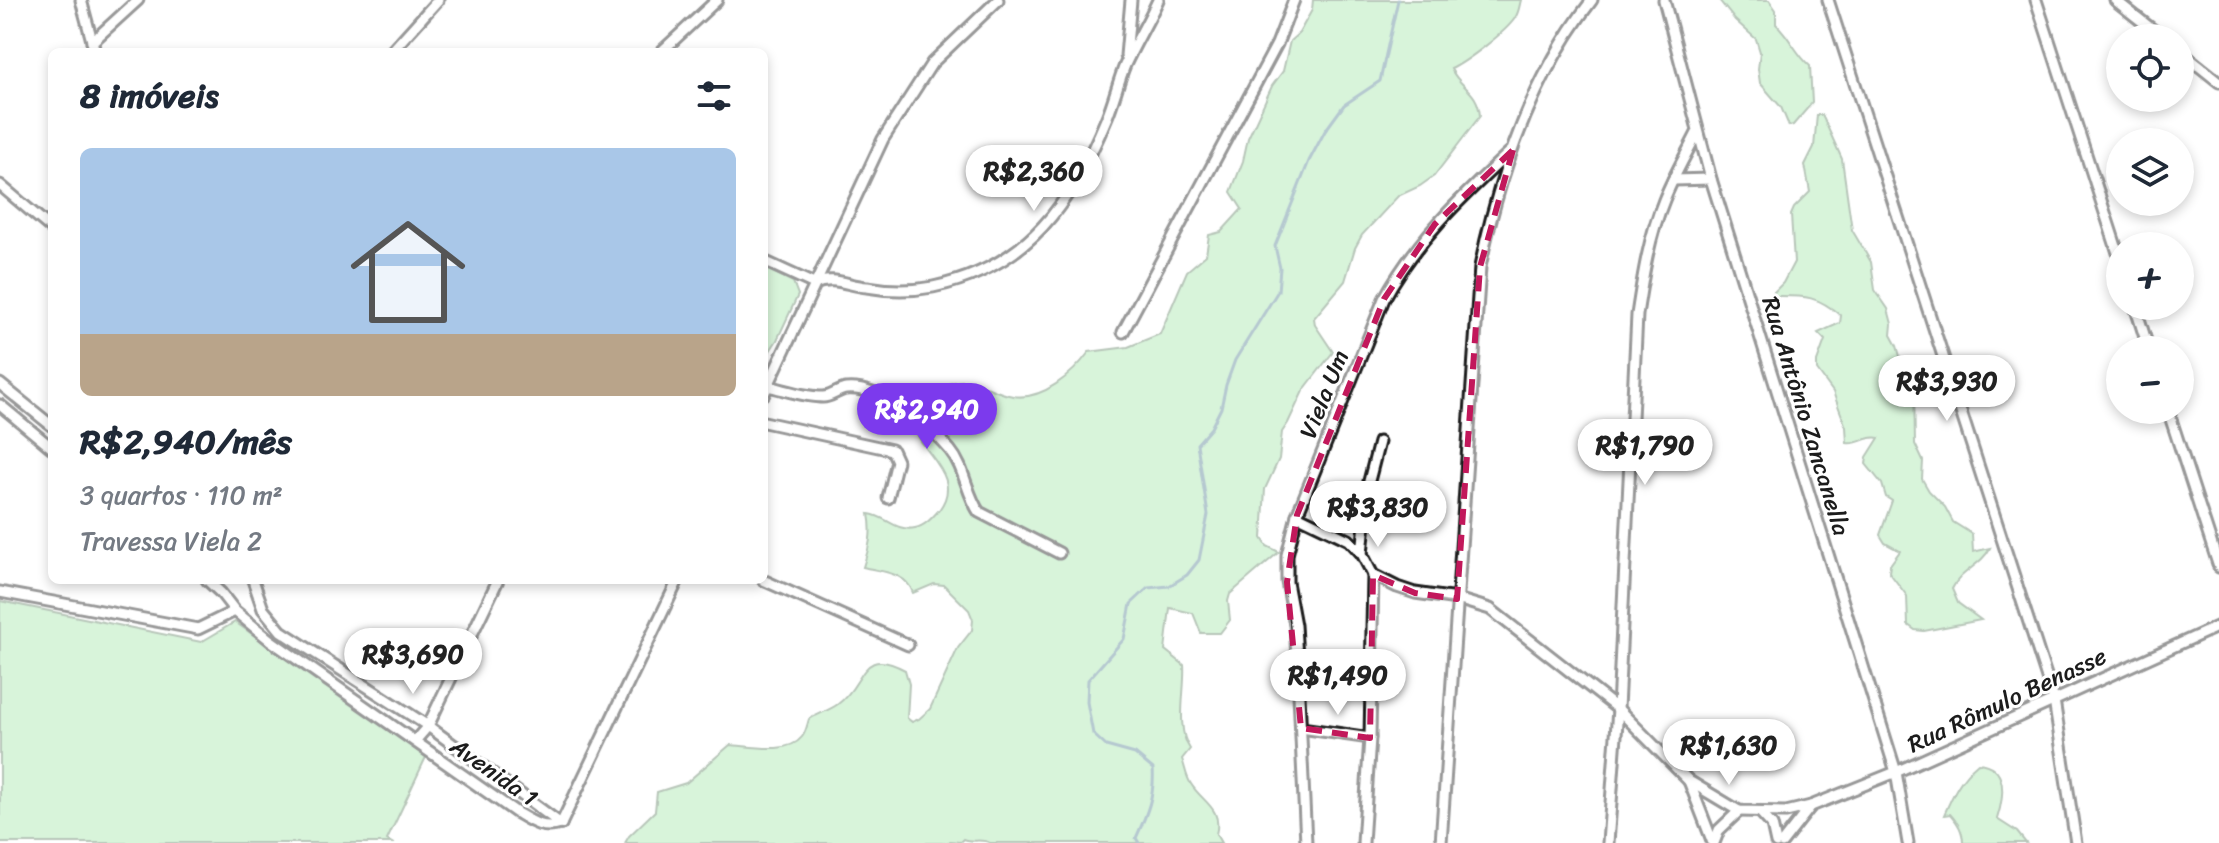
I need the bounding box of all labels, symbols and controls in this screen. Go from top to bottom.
map controls [2106,24,2194,424]
button: locate [2106,24,2194,112]
text: 8 imóveis [80,66,219,126]
icon: filters [692,74,736,118]
button: layers [2106,128,2194,216]
pin: R$2,360 [960,145,1108,213]
text: R$2,360 [984,148,1084,194]
icon: home [336,200,480,344]
button: + [2106,232,2194,320]
street label: Rua Antônio Zancanella [1750,291,1862,541]
button: − [2106,336,2194,424]
street label: Viela Um [1287,343,1361,445]
pin: R$3,930 [1873,355,2021,423]
text: R$3,930 [1896,358,1998,404]
pin: R$2,940 [853,383,1001,451]
text: R$2,940 [875,386,979,432]
text: R$2,940/mês [80,412,292,472]
pin: R$1,790 [1571,419,1719,487]
text: R$1,790 [1596,422,1694,468]
text: 3 quartos · 110 m² [80,472,283,518]
pin: R$3,830 [1304,481,1452,549]
text: R$3,830 [1328,484,1428,530]
text: Travessa Viela 2 [80,518,262,564]
pin: R$3,690 [339,628,487,696]
text: R$3,690 [362,631,464,677]
street label: Rua Rômulo Benasse [1900,635,2114,765]
pin: R$1,490 [1264,649,1412,717]
text: R$1,490 [1288,652,1388,698]
pin: R$1,630 [1655,719,1803,787]
text: R$1,630 [1681,722,1777,768]
street label: Avenida 1 [440,726,547,818]

